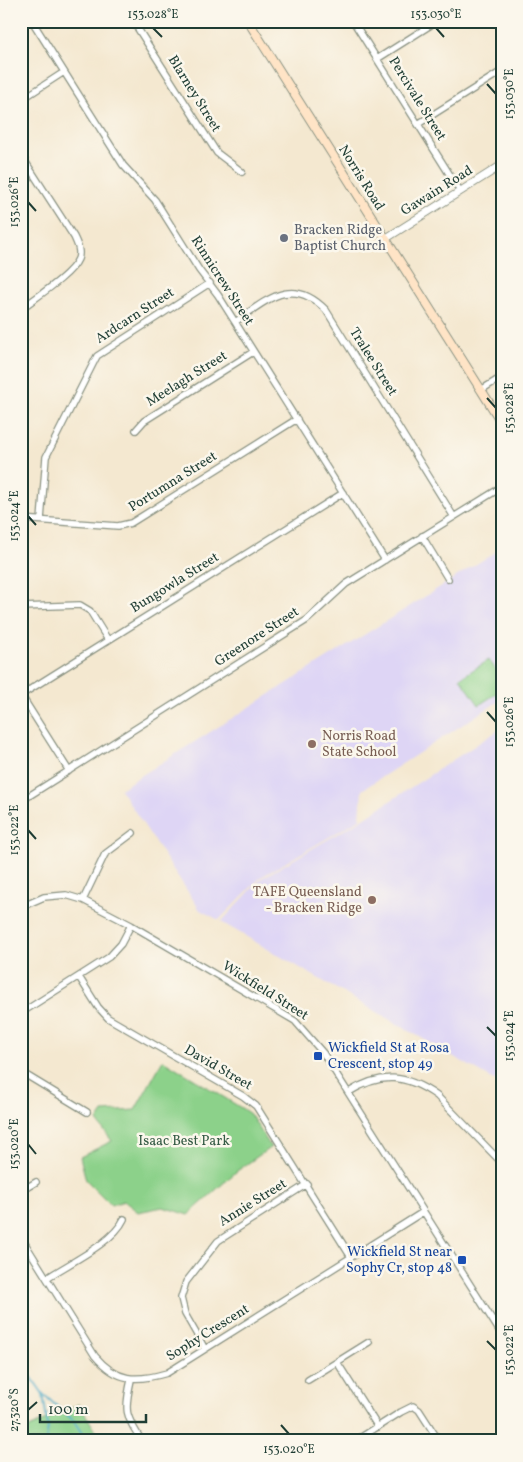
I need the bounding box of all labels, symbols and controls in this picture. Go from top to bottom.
text: 153.028°E [128,7,178,23]
text: 153.030°E [411,7,461,23]
street label: Blarney Street [163,52,225,136]
street label: Percivale Street [384,53,450,145]
text: 153.030°E [502,69,518,119]
street label: Norris Road [333,142,389,215]
street label: Gawain Road [397,161,477,221]
text: 153.026°E [7,177,23,227]
place label: Bracken Ridge Baptist Church [294,221,386,256]
marker: Bracken Ridge Baptist Church [278,232,290,244]
street label: Rinnicrew Street [186,233,258,330]
street label: Ardcarn Street [92,283,178,349]
street label: Tralee Street [344,324,402,400]
street label: Meelagh Street [143,346,231,411]
text: 153.028°E [502,383,518,433]
street label: Portumna Street [125,447,221,517]
text: 153.024°E [7,490,23,542]
street label: Bungowla Street [127,548,223,618]
street label: Greenore Street [211,603,303,671]
text: 153.026°E [502,697,518,747]
place label: Norris Road State School [322,727,397,762]
marker: Norris Road State School [306,738,318,750]
text: 153.022°E [7,805,23,855]
place label: TAFE Queensland - Bracken Ridge [253,883,362,918]
marker: TAFE Queensland - Bracken Ridge [366,894,378,906]
street label: Wickfield Street [218,957,312,1025]
text: 153.024°E [502,1010,518,1062]
place label: Wickfield St at Rosa Crescent, stop 49 [328,1039,449,1074]
street label: David Street [180,1041,256,1095]
marker: Wickfield St at Rosa Crescent, stop 49 [312,1050,324,1062]
text: 153.020°E [7,1118,23,1170]
park label: Isaac Best Park [138,1132,230,1151]
street label: Annie Street [215,1175,291,1231]
place label: Wickfield St near Sophy Cr, stop 48 [346,1243,452,1278]
marker: Wickfield St near Sophy Cr, stop 48 [456,1254,468,1266]
street label: Sophy Crescent [163,1300,253,1366]
text: 153.022°E [502,1325,518,1375]
text: 27.320°S [7,1388,23,1432]
scale bar [40,1392,146,1424]
text: 100 m [48,1400,88,1421]
text: 153.020°E [263,1442,315,1458]

